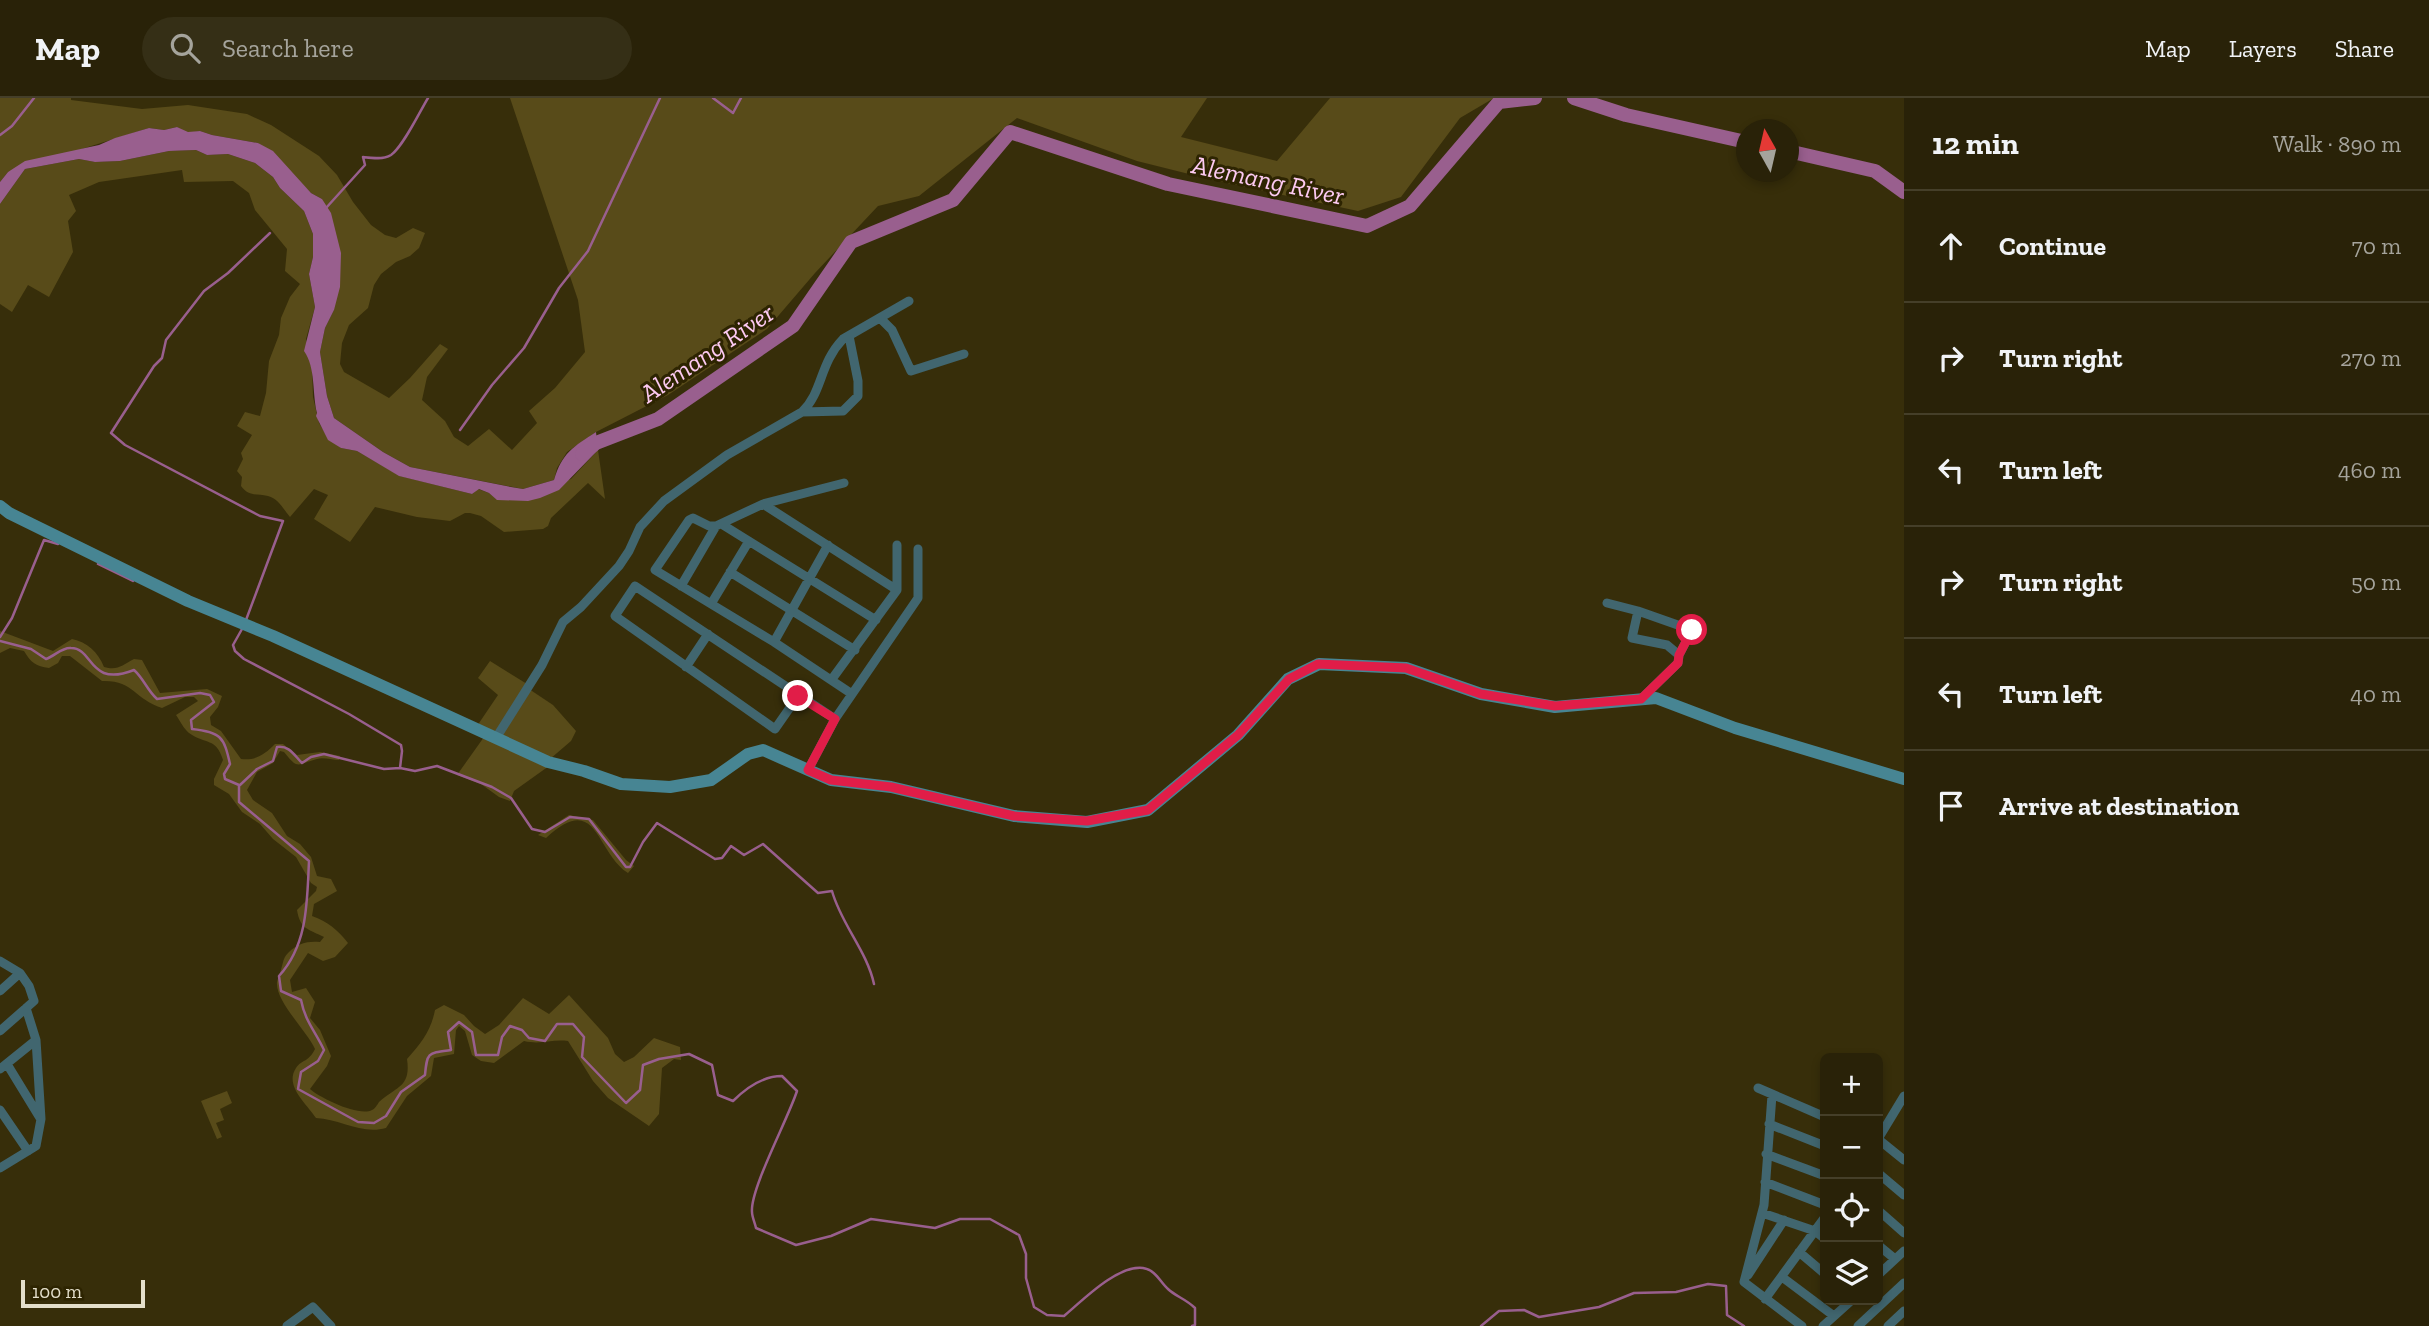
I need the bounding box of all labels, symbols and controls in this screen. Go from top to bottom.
search box [142,17,632,80]
text: Map [35,29,100,68]
icon: search [166,29,204,67]
text: Search here [222,32,354,64]
text: Map [2145,34,2191,63]
text: Layers [2229,34,2297,63]
text: Share [2335,34,2394,63]
north arrow [1736,119,1799,182]
text: 12 min [1932,126,2019,162]
text: Walk · 890 m [2273,130,2401,158]
water label: Alemang River [1188,148,1347,212]
icon: ahead [1932,227,1970,265]
text: Continue [1999,230,2106,262]
text: 70 m [2352,232,2401,260]
water label: Alemang River [633,296,780,410]
icon: right [1932,339,1970,377]
text: Turn right [1999,342,2122,374]
text: 270 m [2340,344,2401,372]
icon: left [1932,451,1970,489]
text: Turn left [1999,454,2102,486]
text: 460 m [2338,456,2401,484]
icon: right [1932,563,1970,601]
text: Turn right [1999,566,2122,598]
text: 50 m [2351,568,2401,596]
route start [1676,614,1707,645]
icon: left [1932,675,1970,713]
text: Turn left [1999,678,2102,710]
route end [782,680,813,711]
text: 40 m [2350,680,2401,708]
icon: arrive [1932,787,1970,825]
text: Arrive at destination [1999,790,2239,822]
map controls [1820,1053,1883,1305]
button: + [1820,1053,1883,1116]
button: − [1820,1116,1883,1179]
button: locate [1820,1179,1883,1242]
button: layers [1820,1242,1883,1305]
scale bar [21,1277,145,1309]
text: 100 m [32,1280,82,1303]

